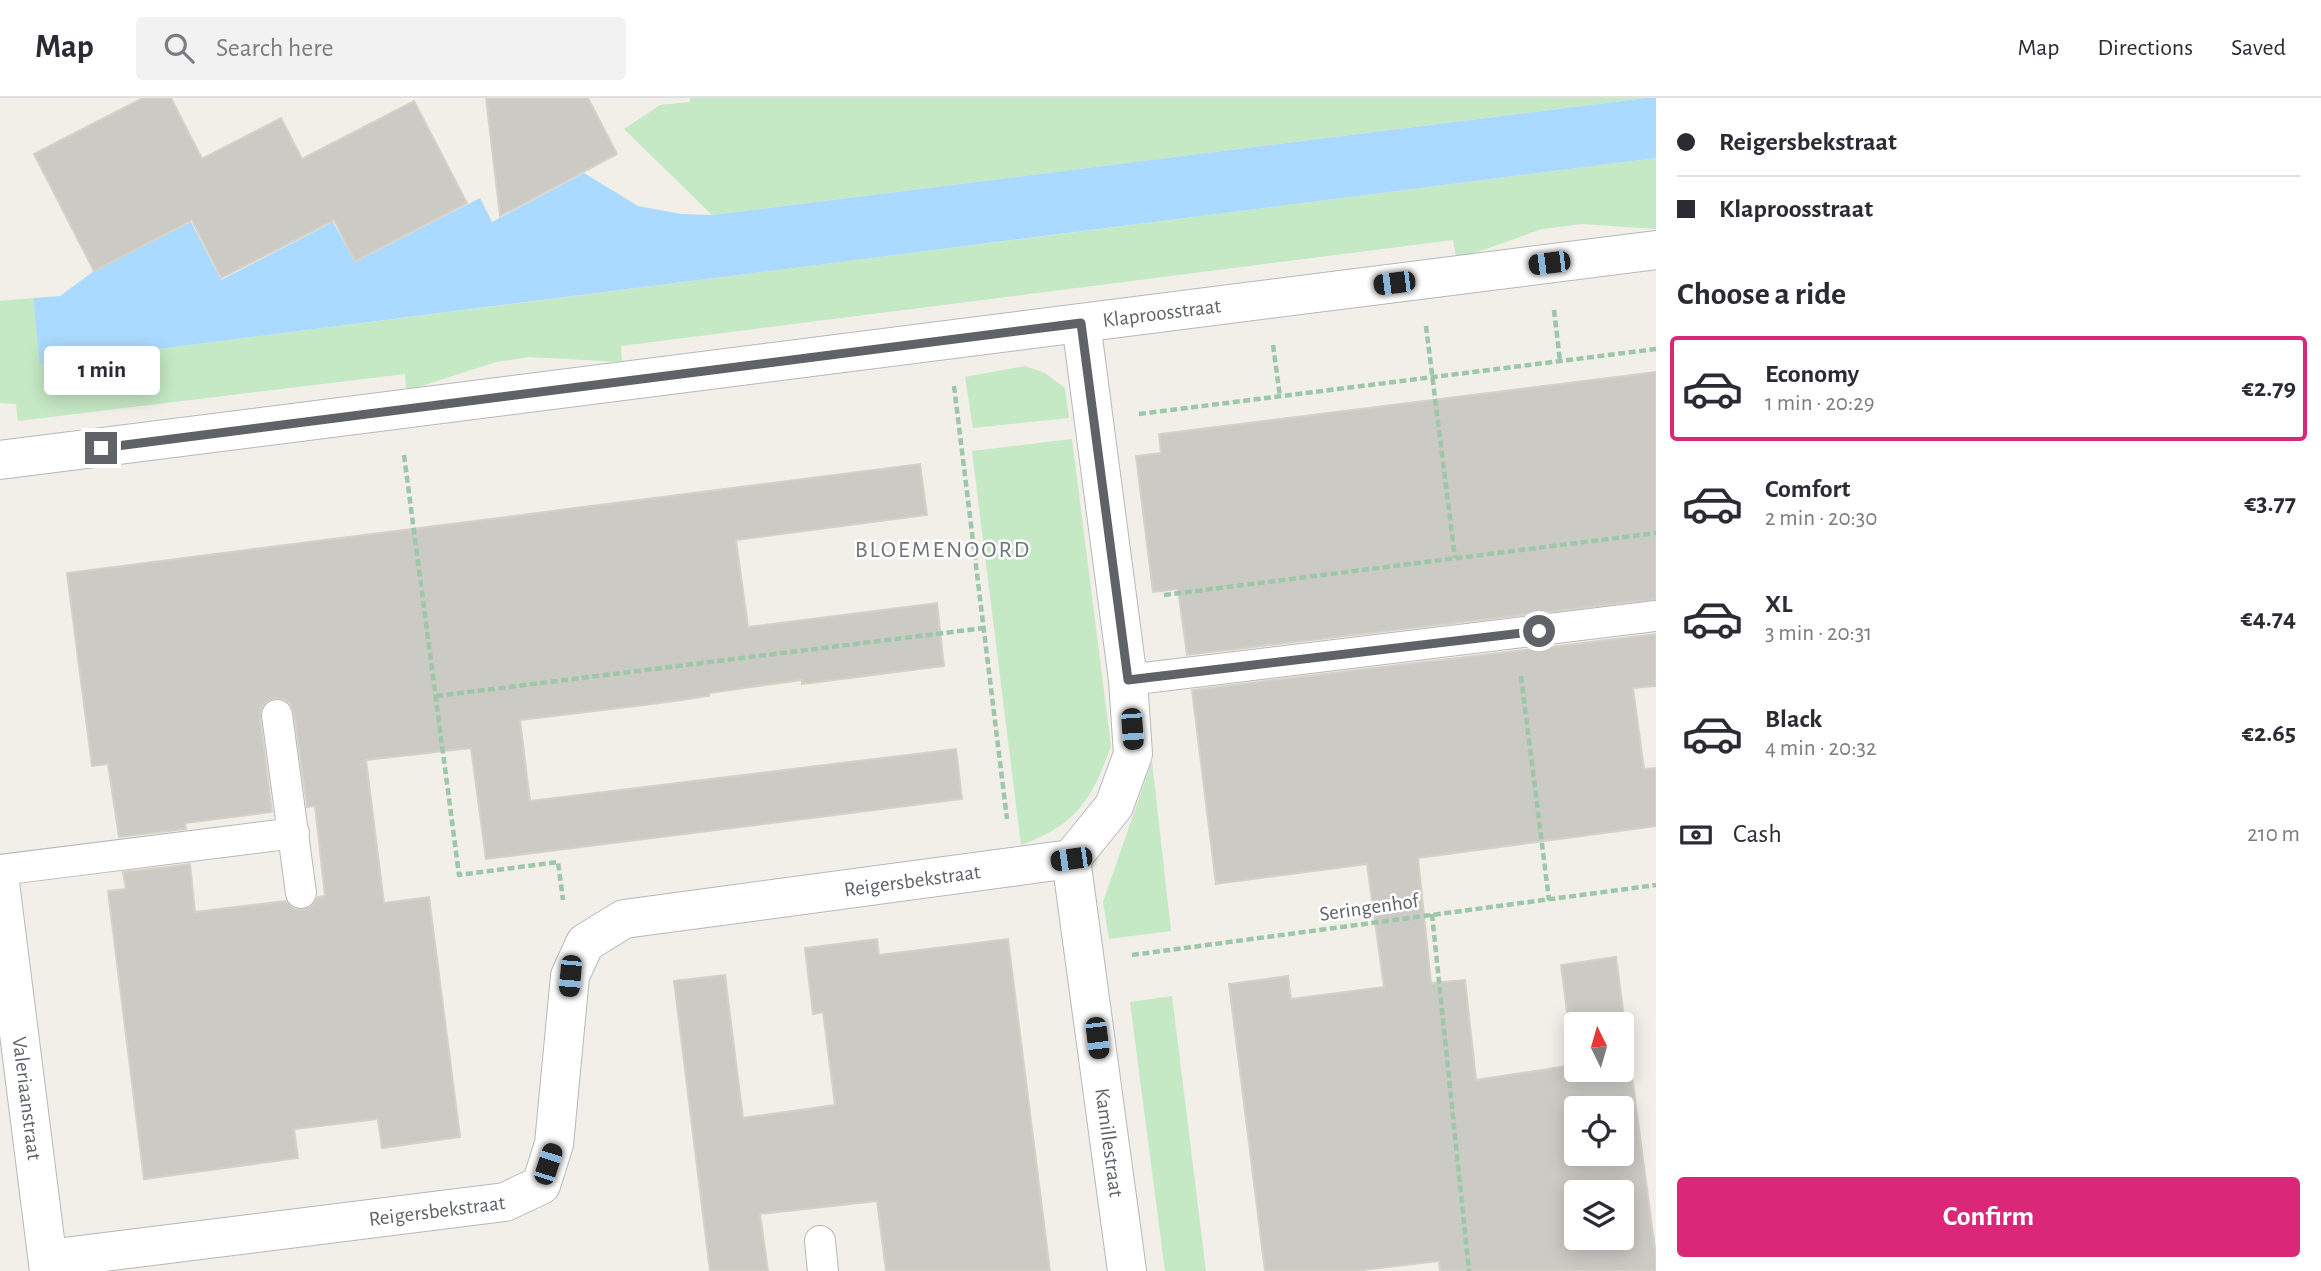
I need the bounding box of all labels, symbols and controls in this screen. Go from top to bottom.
search box [136,17,626,80]
icon: search [160,29,198,67]
text: Map [35,31,94,64]
text: Search here [216,35,334,61]
text: Map [2017,36,2059,60]
text: Directions [2097,36,2193,60]
text: Saved [2231,36,2286,60]
text: Reigersbekstraat [1719,129,1897,155]
text: Klaproosstraat [1719,196,1873,222]
car [1527,250,1572,276]
car [1372,270,1417,296]
text: Choose a ride [1677,278,1846,310]
street label: Klaproosstraat [1101,295,1223,331]
callout: 1 min [43,346,159,396]
icon: car [1681,357,1744,420]
text: 1 min [78,359,126,382]
text: Economy [1765,361,1859,387]
text: €2.79 [2242,375,2296,401]
text: 1 min · 20:29 [1765,392,1875,415]
route end [85,432,117,464]
icon: car [1681,472,1744,535]
text: Comfort [1765,476,1850,502]
text: €3.77 [2244,490,2296,516]
text: 2 min · 20:30 [1765,507,1877,530]
district label: BLOEMENOORD [855,538,1031,562]
icon: car [1681,587,1744,650]
text: XL [1765,591,1792,617]
text: €4.74 [2241,605,2296,631]
route start [1523,615,1555,647]
text: 3 min · 20:31 [1765,622,1872,645]
icon: car [1681,702,1744,765]
text: Black [1765,706,1822,732]
car [1121,707,1144,751]
text: €2.65 [2242,720,2296,746]
text: 4 min · 20:32 [1765,737,1876,760]
icon: cash [1677,816,1715,854]
text: Cash [1733,821,1782,847]
text: 210 m [2247,823,2300,846]
car [1049,846,1094,872]
street label: Reigersbekstraat [843,861,982,900]
street label: Seringenhof [1318,890,1422,925]
car [558,954,583,998]
north arrow [1564,1012,1634,1082]
map controls [1564,1012,1634,1250]
car [1085,1016,1110,1060]
street label: Valeriaanstraat [8,1035,45,1162]
street label: Kamillestraat [1091,1087,1127,1199]
button: locate [1564,1096,1634,1166]
car [532,1141,565,1187]
button: Confirm [1677,1177,2300,1257]
button: layers [1564,1180,1634,1250]
street label: Reigersbekstraat [368,1192,507,1230]

